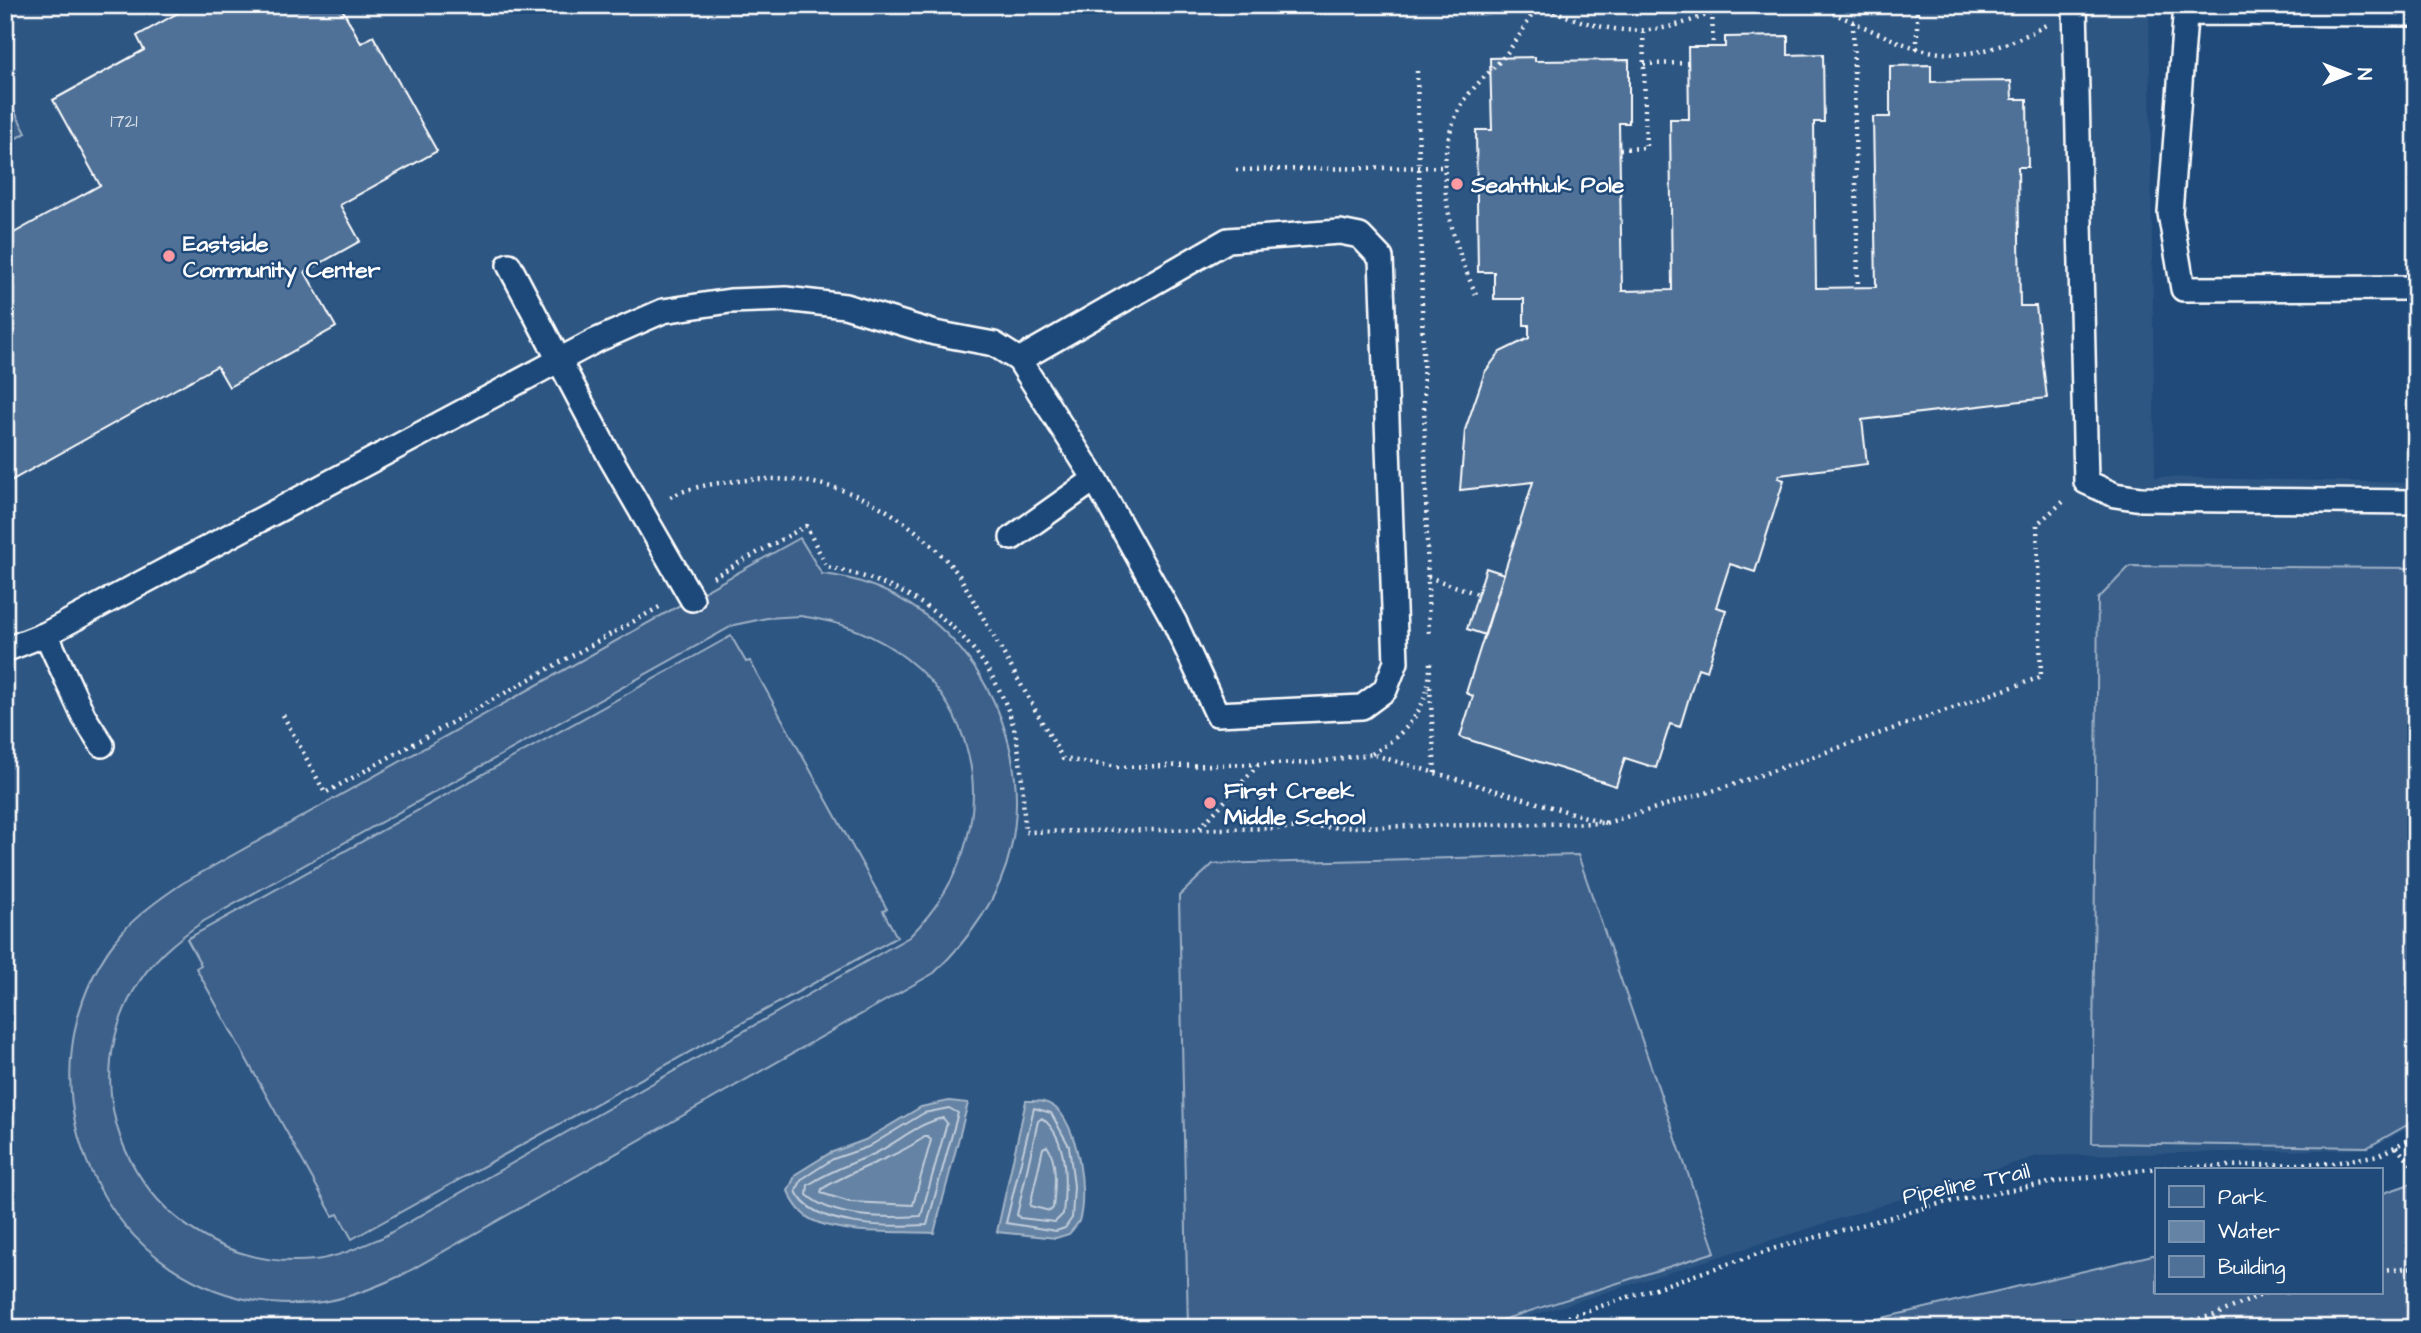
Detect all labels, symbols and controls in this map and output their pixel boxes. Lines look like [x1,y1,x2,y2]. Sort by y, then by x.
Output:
north arrow [2312,38,2382,108]
text: N [2350,68,2377,80]
house number: 1721 [110,108,138,135]
place label: Seahthluk Pole [1470,169,1625,201]
marker: Seahthluk Pole [1449,176,1465,192]
place label: Eastside Community Center [183,228,381,288]
marker: Eastside Community Center [161,248,177,264]
place label: First Creek Middle School [1224,775,1366,833]
marker: First Creek Middle School [1202,795,1218,811]
street label: Pipeline Trail [1900,1155,2033,1213]
legend [2155,1168,2382,1294]
text: Park [2218,1183,2267,1212]
text: Water [2218,1217,2280,1246]
text: Building [2218,1253,2286,1284]

